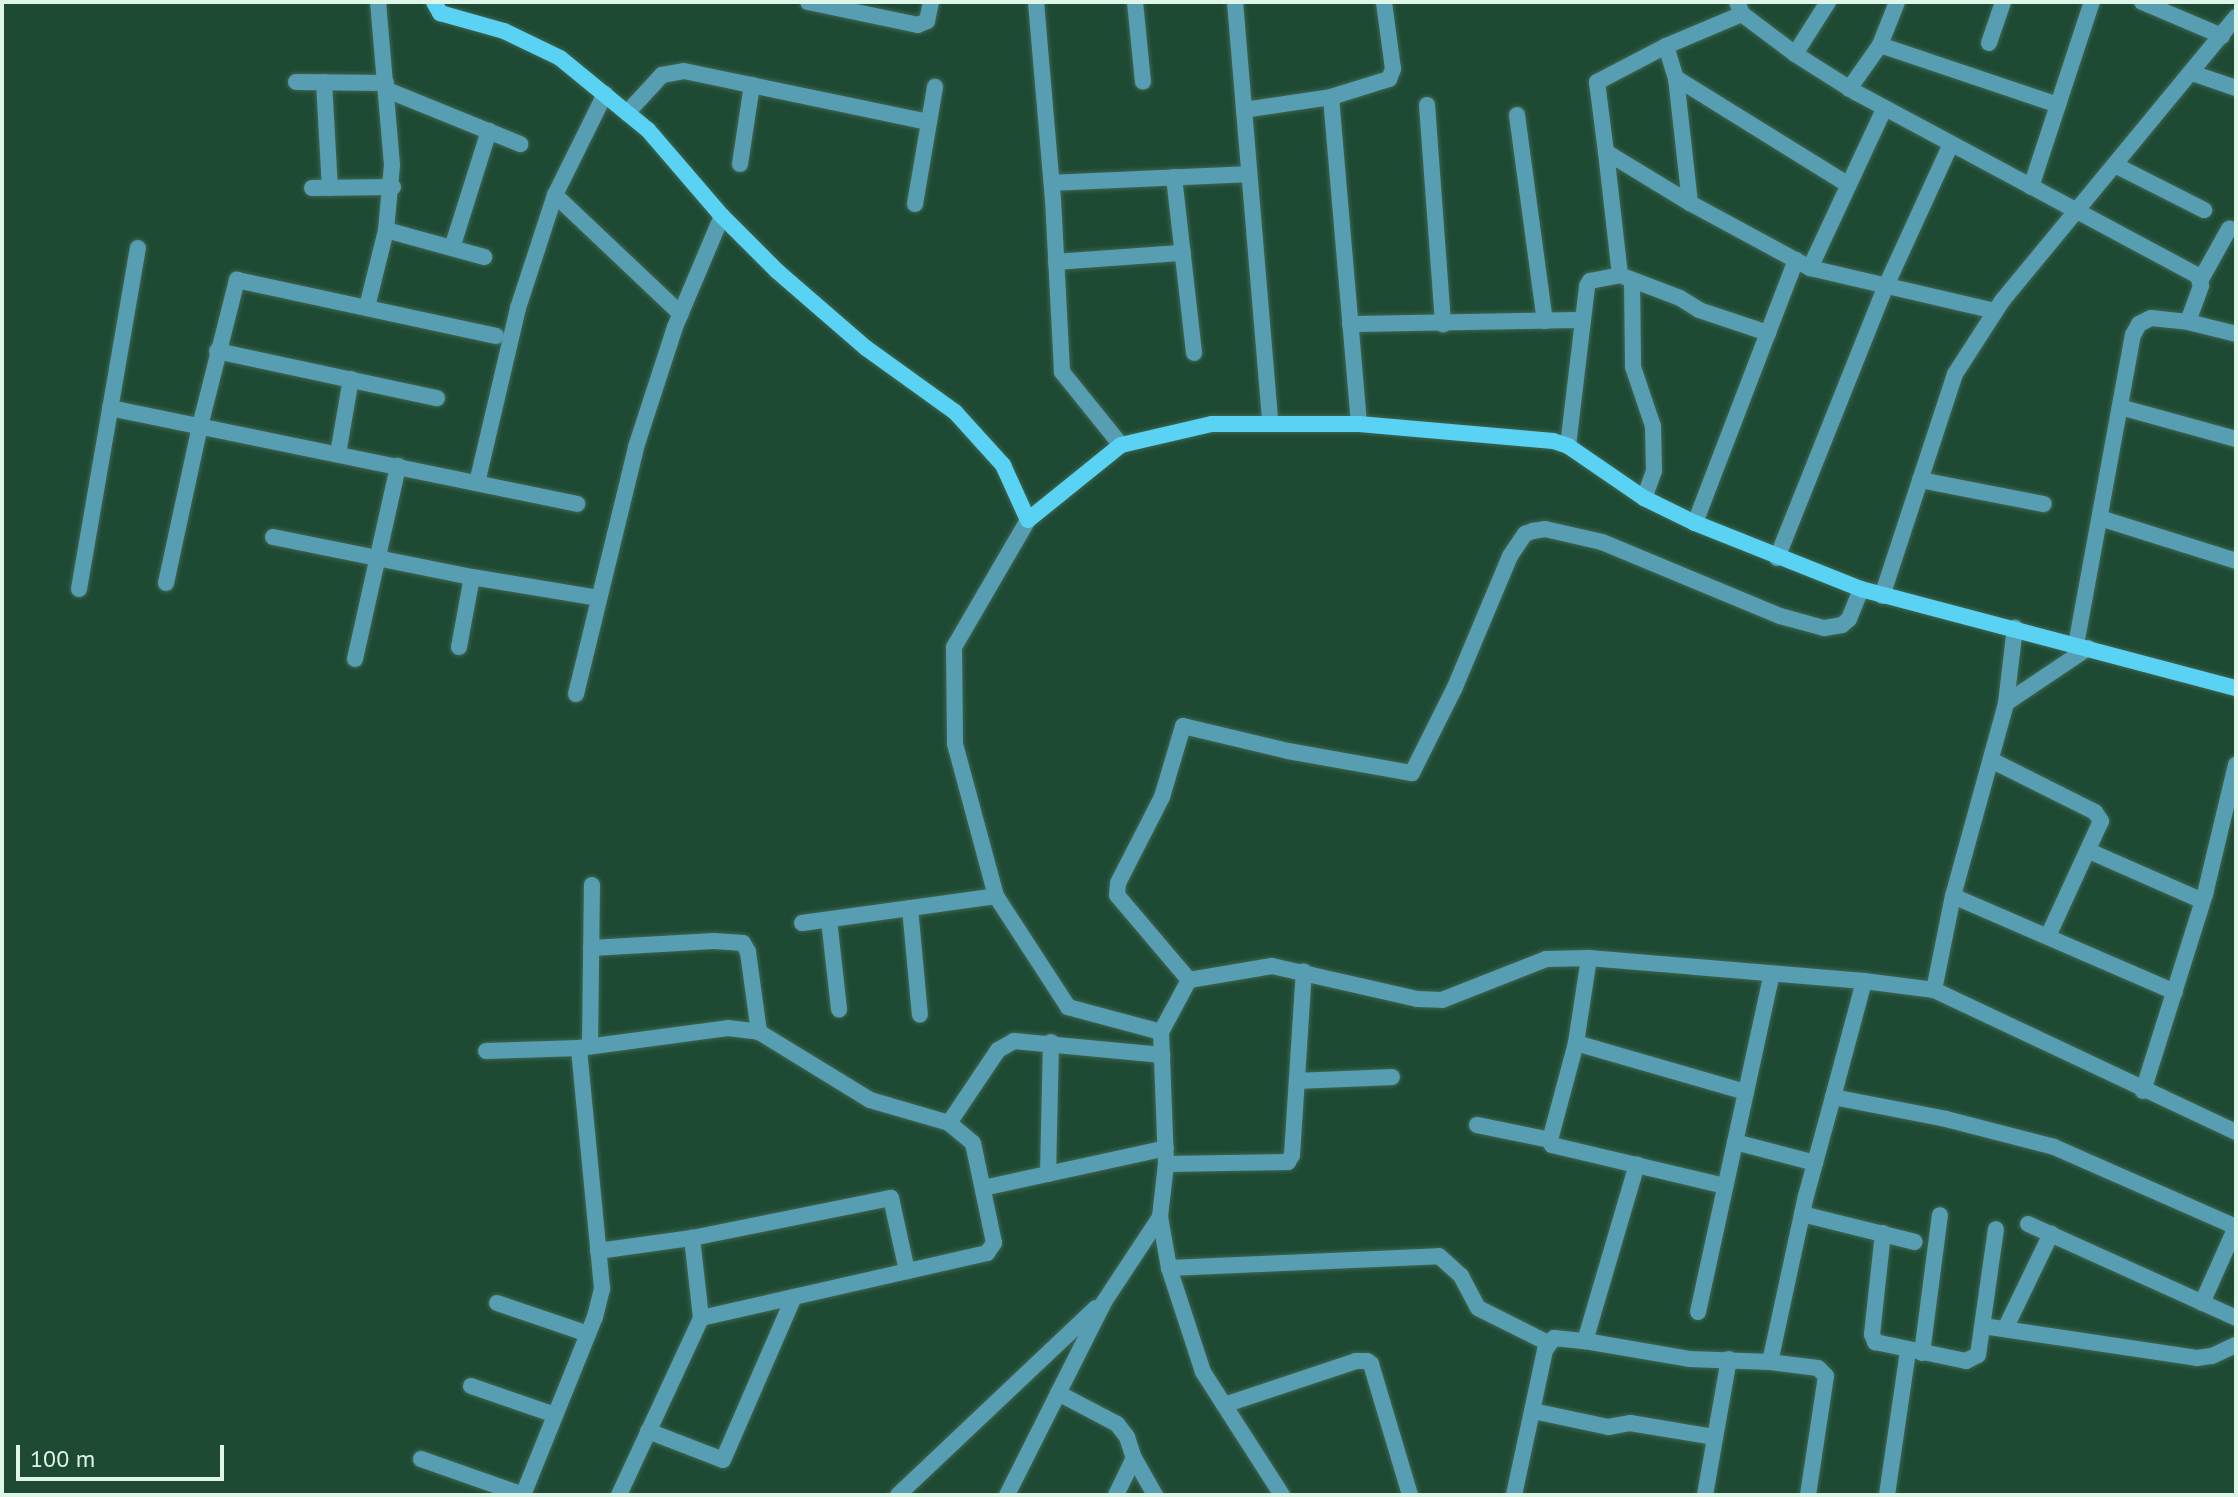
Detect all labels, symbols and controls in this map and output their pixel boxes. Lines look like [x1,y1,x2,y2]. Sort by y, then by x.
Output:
scale bar [20,1429,228,1479]
text: 100 m [30,1443,95,1474]

